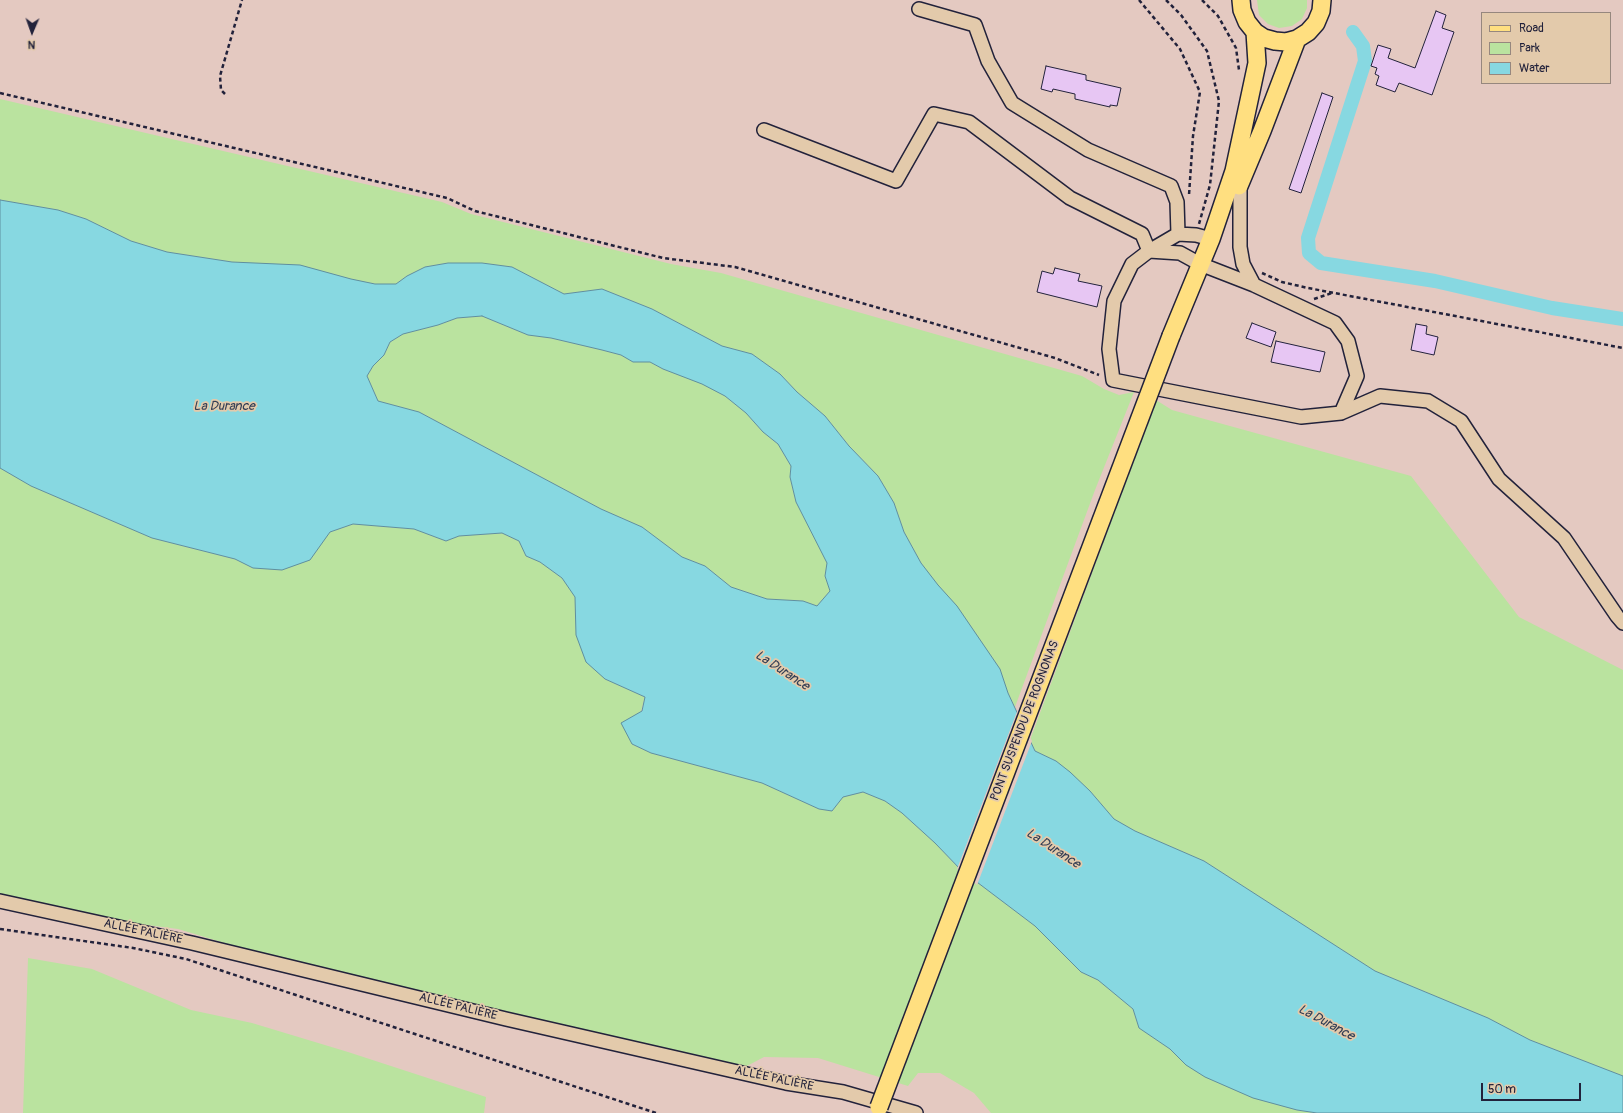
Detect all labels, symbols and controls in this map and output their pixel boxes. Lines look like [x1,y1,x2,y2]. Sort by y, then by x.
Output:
north arrow [12,12,52,52]
legend [1481,12,1611,84]
text: Road [1519,21,1544,36]
text: N [28,38,36,51]
text: Park [1519,41,1540,56]
text: Water [1519,61,1550,76]
water label: La Durance [193,399,255,415]
street label: PONT SUSPENDU DE ROGNONAS [988,639,1062,803]
water label: La Durance [752,648,812,694]
water label: La Durance [1023,826,1083,872]
street label: ALLÉE PALIÈRE [102,917,184,947]
street label: ALLÉE PALIÈRE [417,990,499,1024]
water label: La Durance [1295,1002,1357,1044]
street label: ALLÉE PALIÈRE [733,1064,815,1094]
scale bar [1483,1075,1583,1101]
text: 50 m [1488,1082,1516,1097]

